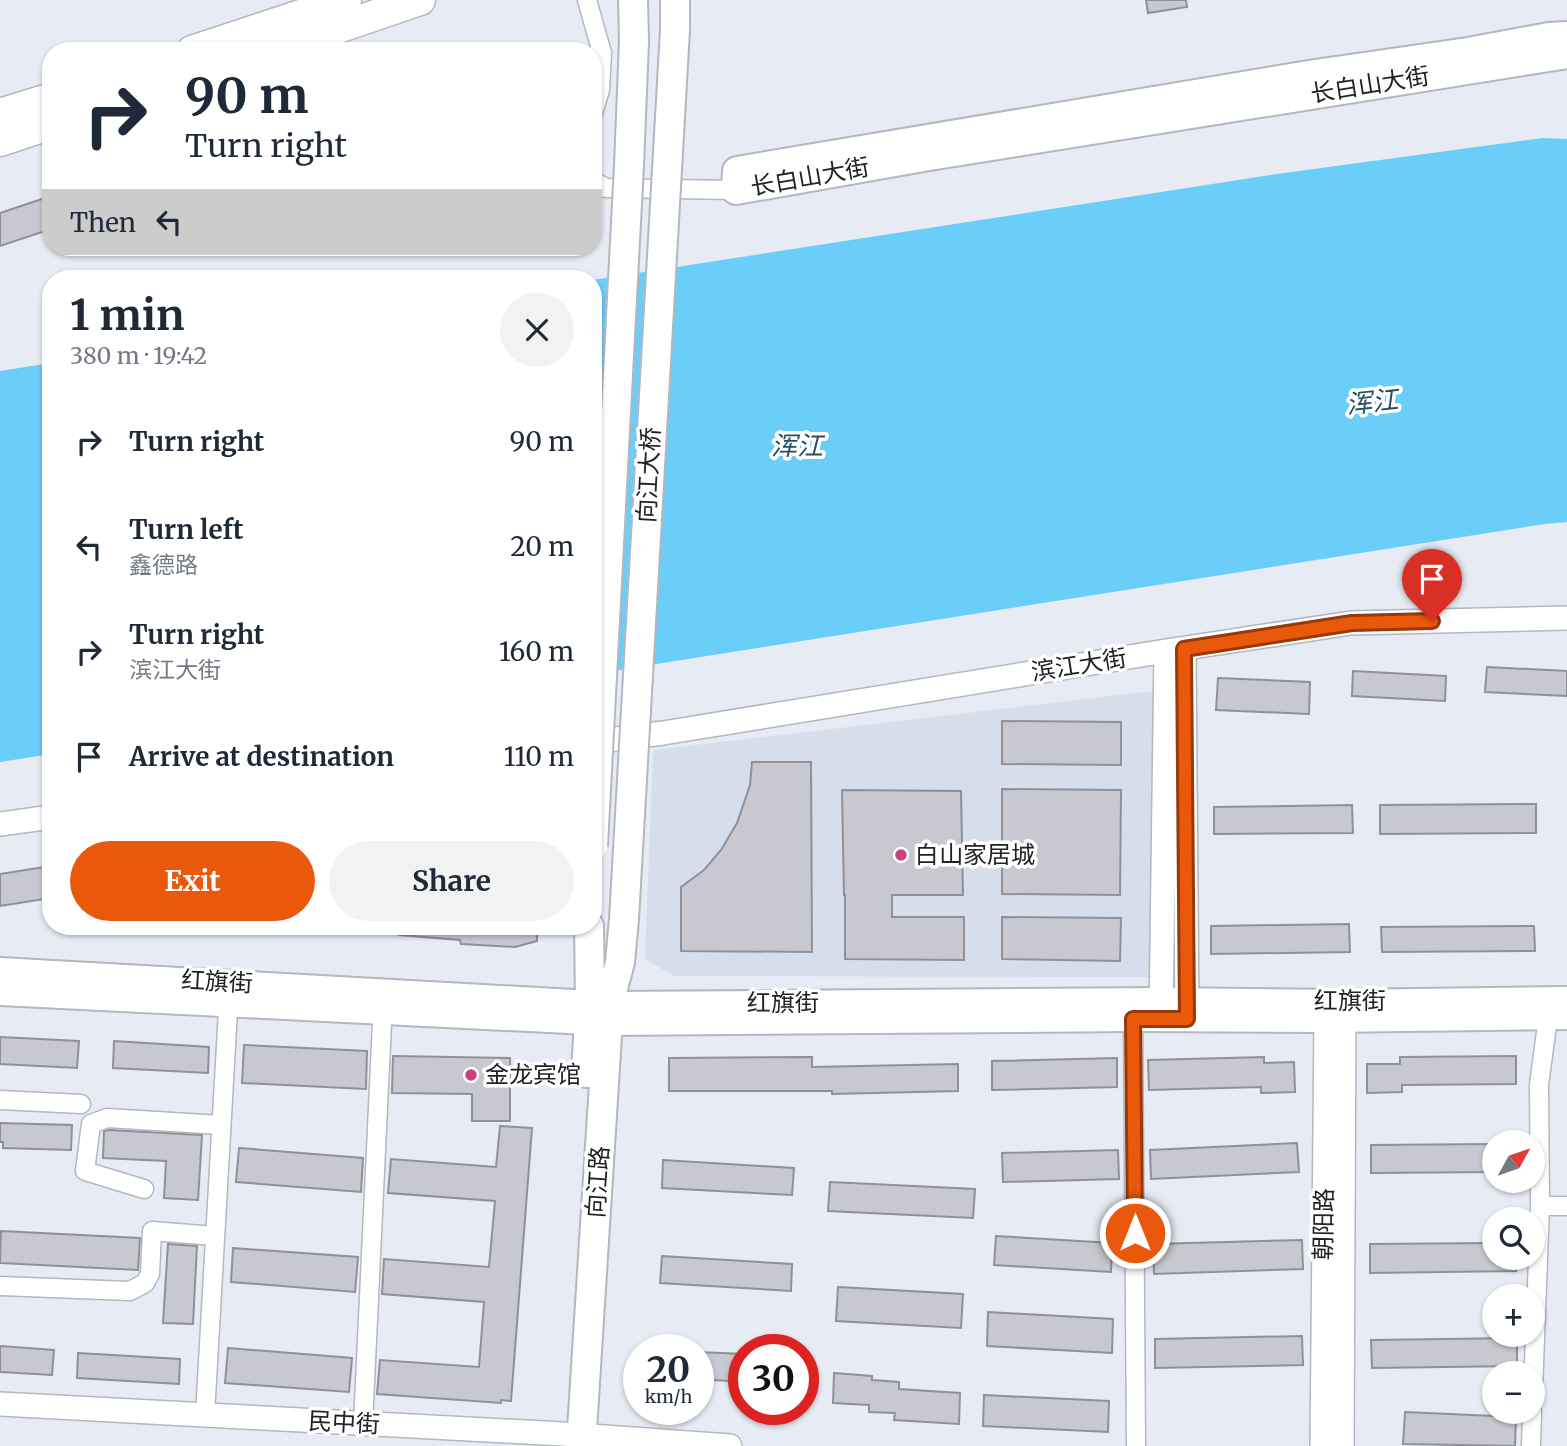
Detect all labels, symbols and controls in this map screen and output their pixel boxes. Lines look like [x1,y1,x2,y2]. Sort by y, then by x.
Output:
street label: 长白山大街 [1308,60,1432,109]
text: 90 m [185,65,309,126]
icon: right [70,70,161,161]
text: Turn right [185,126,347,166]
street label: 长白山大街 [748,151,872,202]
icon: left [150,203,188,241]
text: Then [70,206,136,239]
text: 1 min [70,289,184,341]
button: close [500,293,574,367]
text: 380 m · 19:42 [70,341,207,370]
water label: 浑江 [1344,382,1403,421]
icon: right [70,423,108,461]
text: Turn right [129,425,264,458]
text: 90 m [510,425,574,458]
street label: 向江大桥 [631,426,666,524]
water label: 浑江 [771,429,826,462]
text: Turn left [129,513,243,546]
icon: left [70,528,108,566]
text: 20 m [510,530,574,563]
pin [1402,549,1462,621]
text: 鑫德路 [129,550,198,579]
icon: arrive [1413,560,1451,598]
text: Turn right [129,618,264,651]
icon: right [70,633,108,671]
text: 160 m [499,635,574,668]
street label: 滨江大街 [1029,642,1129,687]
text: 滨江大街 [129,655,221,684]
icon: arrive [70,738,108,776]
text: Arrive at destination [129,740,394,773]
text: 110 m [504,740,574,773]
place label: 白山家居城 [915,839,1035,870]
button: Exit [70,841,315,921]
button: Share [329,841,574,921]
marker: 白山家居城 [893,847,909,863]
street label: 红旗街 [180,964,254,999]
street label: 红旗街 [1314,985,1386,1016]
street label: 红旗街 [747,987,819,1018]
place label: 金龙宾馆 [485,1059,581,1090]
marker: 金龙宾馆 [463,1067,479,1083]
north arrow [1482,1130,1545,1194]
map controls [1482,1130,1545,1424]
street label: 向江路 [580,1145,615,1219]
street label: 朝阳路 [1307,1188,1340,1260]
position arrow [1098,1196,1172,1270]
button: search [1482,1207,1545,1270]
button: + [1482,1284,1545,1347]
speed limit sign: 30 [728,1334,819,1425]
text: 20 [647,1348,690,1392]
button: − [1482,1361,1545,1424]
text: km/h [645,1385,692,1408]
street label: 民中街 [307,1405,381,1440]

